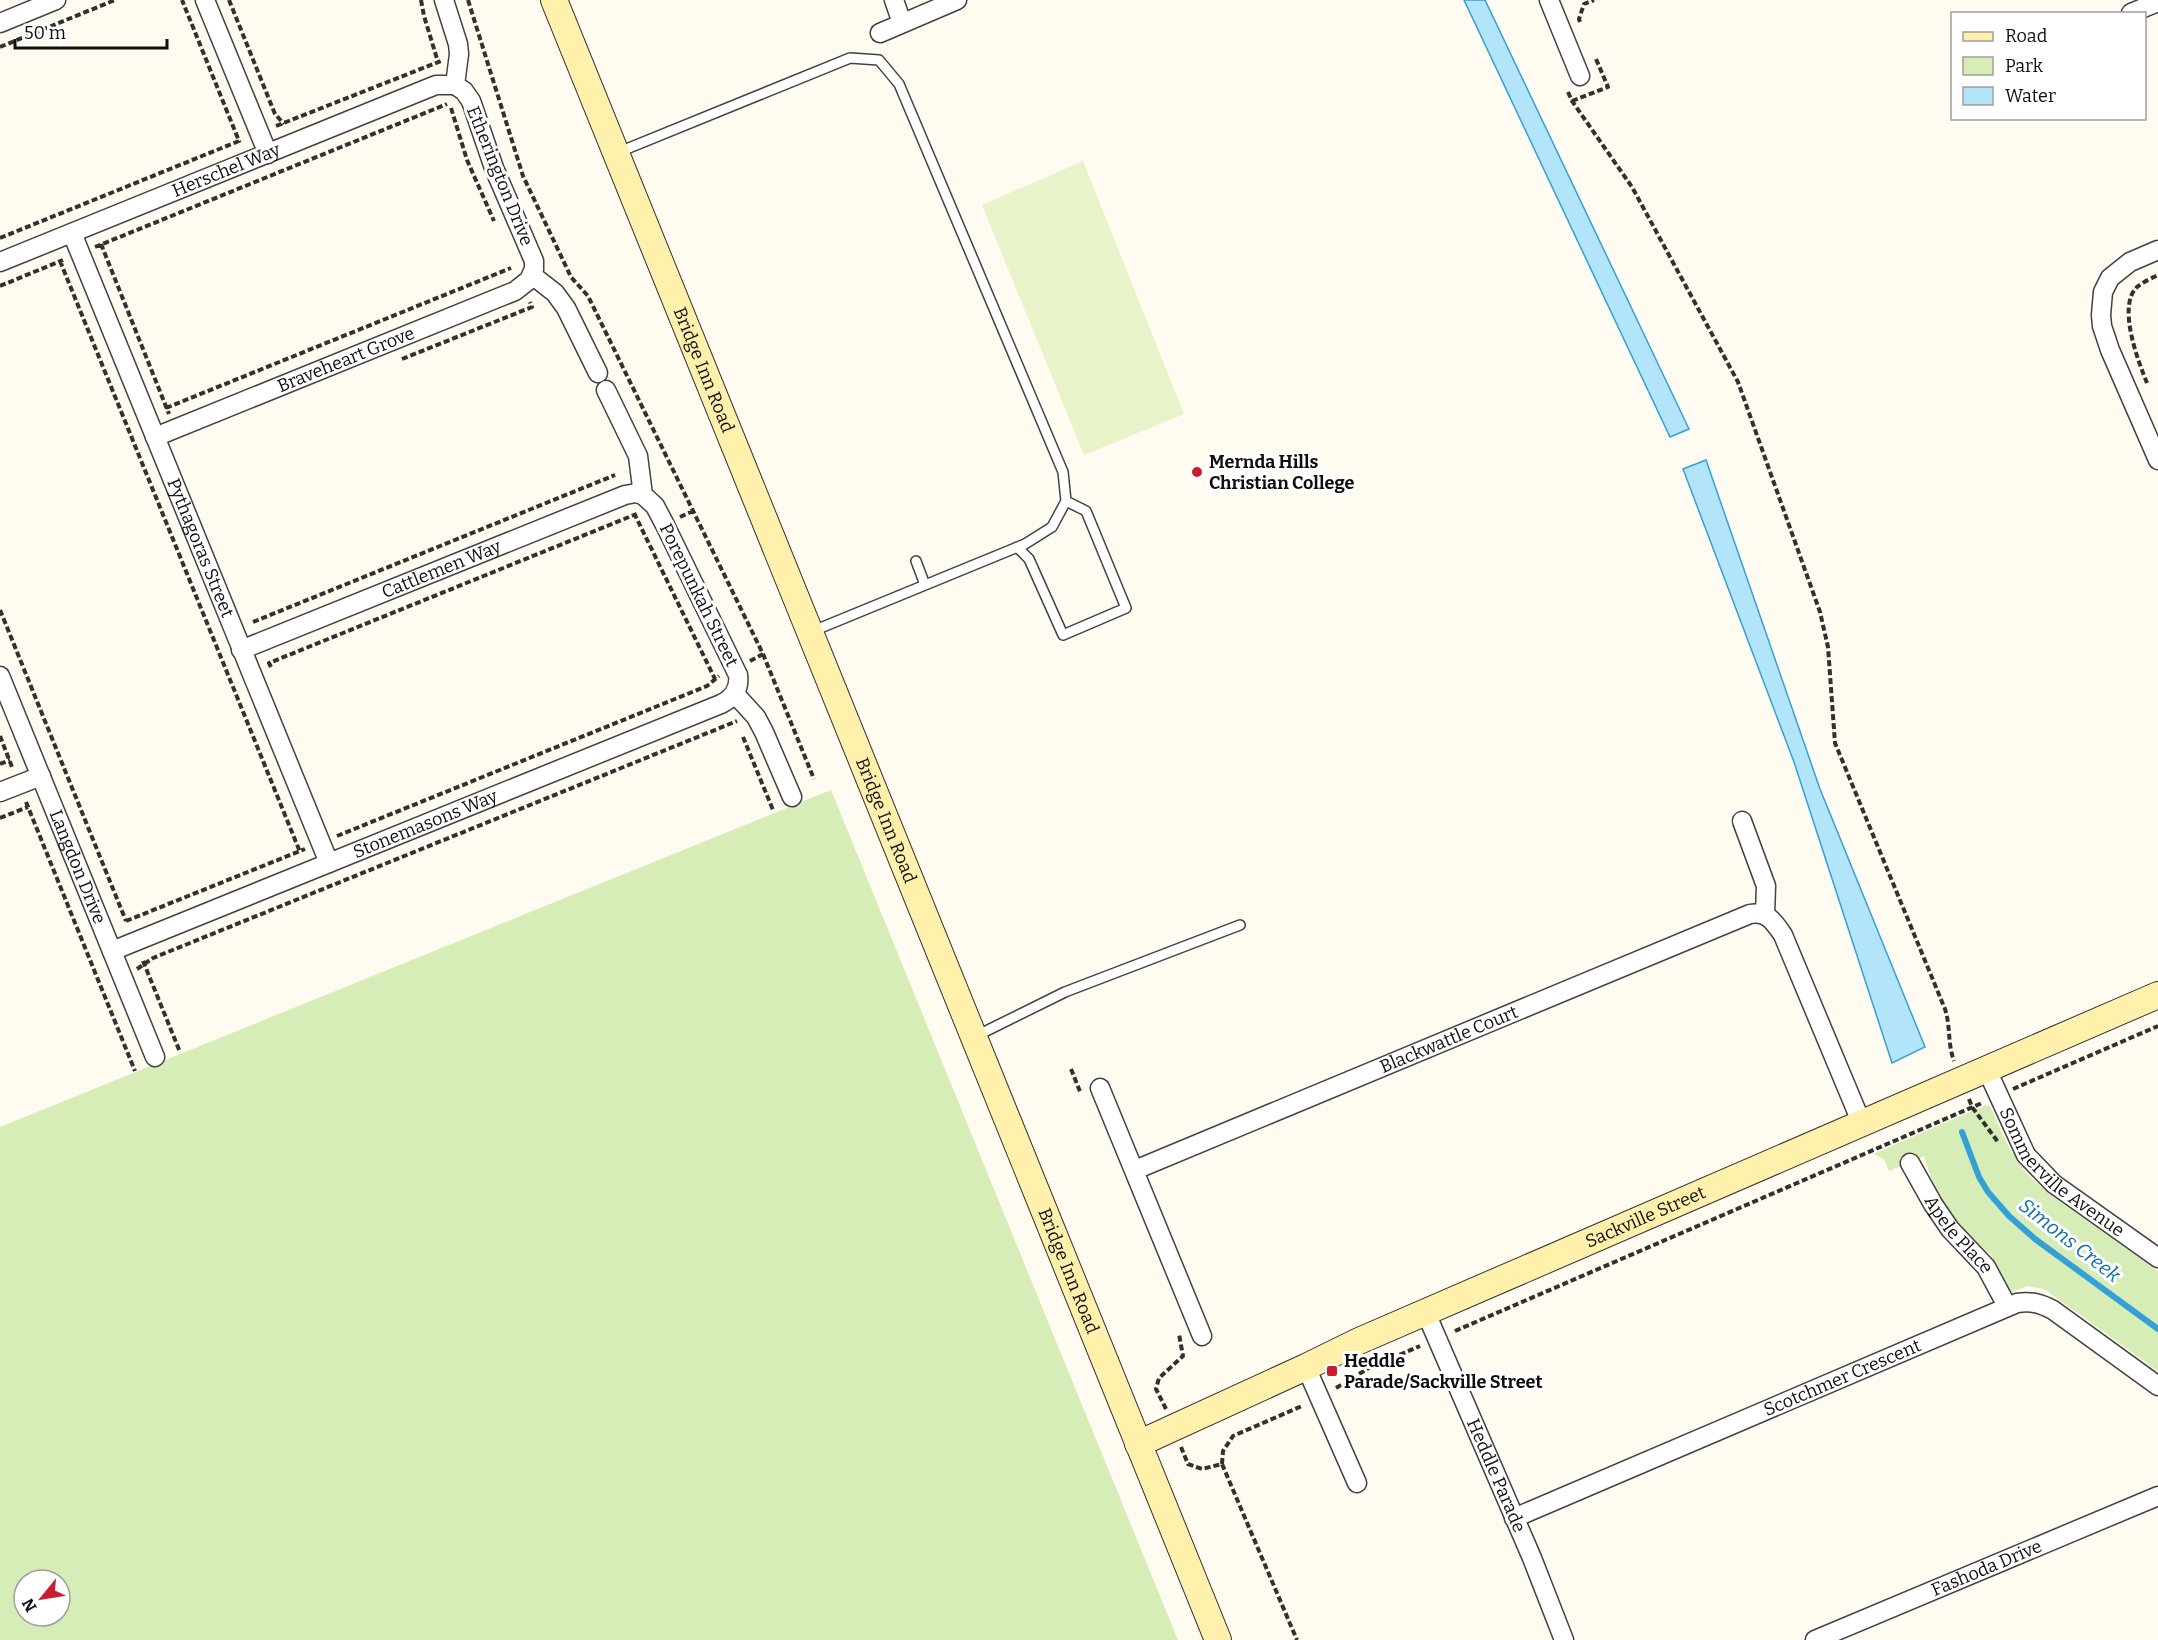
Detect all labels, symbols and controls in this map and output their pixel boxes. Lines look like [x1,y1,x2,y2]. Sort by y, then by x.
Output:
scale bar [15,12,166,50]
legend [1951,12,2146,120]
text: 50 m [24,22,66,44]
text: Road [2005,25,2048,47]
text: Park [2005,55,2044,77]
text: Water [2005,85,2056,107]
street label: Etherington Drive [462,103,538,249]
street label: Herschel Way [169,138,284,202]
street label: Bridge Inn Road [668,304,739,436]
street label: Braveheart Grove [274,322,418,397]
place label: Mernda Hills Christian College [1209,451,1354,494]
marker: Mernda Hills Christian College [1190,465,1204,479]
street label: Pythagoras Street [162,475,239,621]
street label: Porepunkah Street [655,520,743,671]
street label: Cattlemen Way [378,535,505,603]
street label: Bridge Inn Road [851,754,921,887]
street label: Stonemasons Way [350,785,501,863]
street label: Langdon Drive [45,806,111,927]
street label: Blackwattle Court [1377,1001,1522,1078]
street label: Sommerville Avenue [1995,1104,2129,1242]
street label: Sackville Street [1582,1181,1709,1253]
street label: Apele Place [1920,1192,1998,1277]
water label: Simons Creek [2015,1193,2126,1287]
street label: Bridge Inn Road [1033,1205,1104,1337]
street label: Scotchmer Crescent [1760,1334,1925,1421]
place label: Heddle Parade/Sackville Street [1344,1350,1543,1393]
marker: Heddle Parade/Sackville Street [1325,1364,1339,1378]
street label: Heddle Parade [1462,1415,1531,1536]
street label: Fashoda Drive [1928,1535,2045,1601]
north arrow [12,1568,72,1628]
text: N [18,1595,41,1615]

